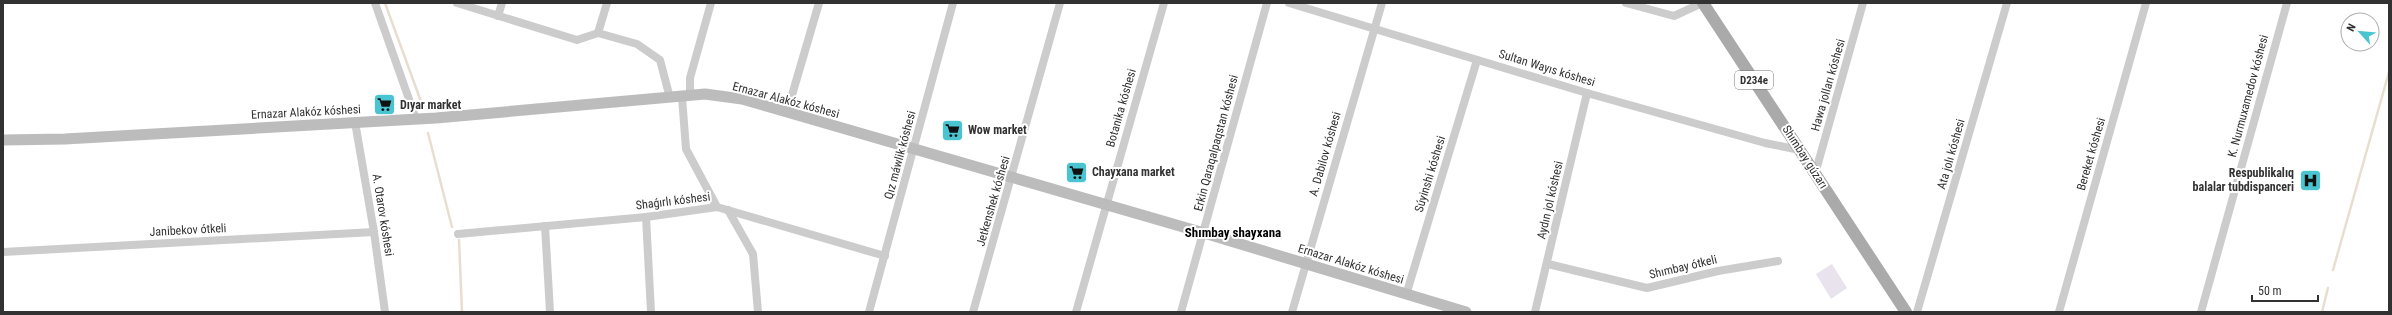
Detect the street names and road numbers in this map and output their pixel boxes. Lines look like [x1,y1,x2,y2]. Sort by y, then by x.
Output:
street label: K. Nurmuxamedov kóshesi [2225,33,2271,159]
street label: Hawa jolları kóshesi [1808,37,1848,133]
street label: Sultan Wayıs kóshesi [1497,47,1597,89]
street label: Botanika kóshesi [1103,67,1139,149]
road number: D234e [1735,71,1773,89]
street label: Erkin Qaraqalpaqstan kóshesi [1191,73,1241,213]
street label: Ernazar Alakóz kóshesi [731,79,841,121]
street label: Ernazar Alakóz kóshesi [251,102,361,122]
street label: Qız máwlik kóshesi [881,109,919,201]
street label: A. Dabilov kóshesi [1306,110,1344,198]
street label: Bereket kóshesi [2074,116,2108,192]
street label: Ata jolı kóshesi [1934,117,1968,191]
street label: Shımbay gúzarı [1779,123,1831,191]
street label: Súyinshi kóshesi [1412,134,1448,214]
street label: Jetkenshek kóshesi [973,154,1013,248]
street label: Aydın jol kóshesi [1534,160,1566,240]
street label: A. Otarov kóshesi [370,173,396,257]
street label: Shaǵırlı kóshesi [635,189,711,213]
street label: Janibekov ótkeli [149,221,227,239]
street label: Ernazar Alakóz kóshesi [1296,241,1406,287]
street label: Shımbay ótkeli [1648,252,1718,282]

